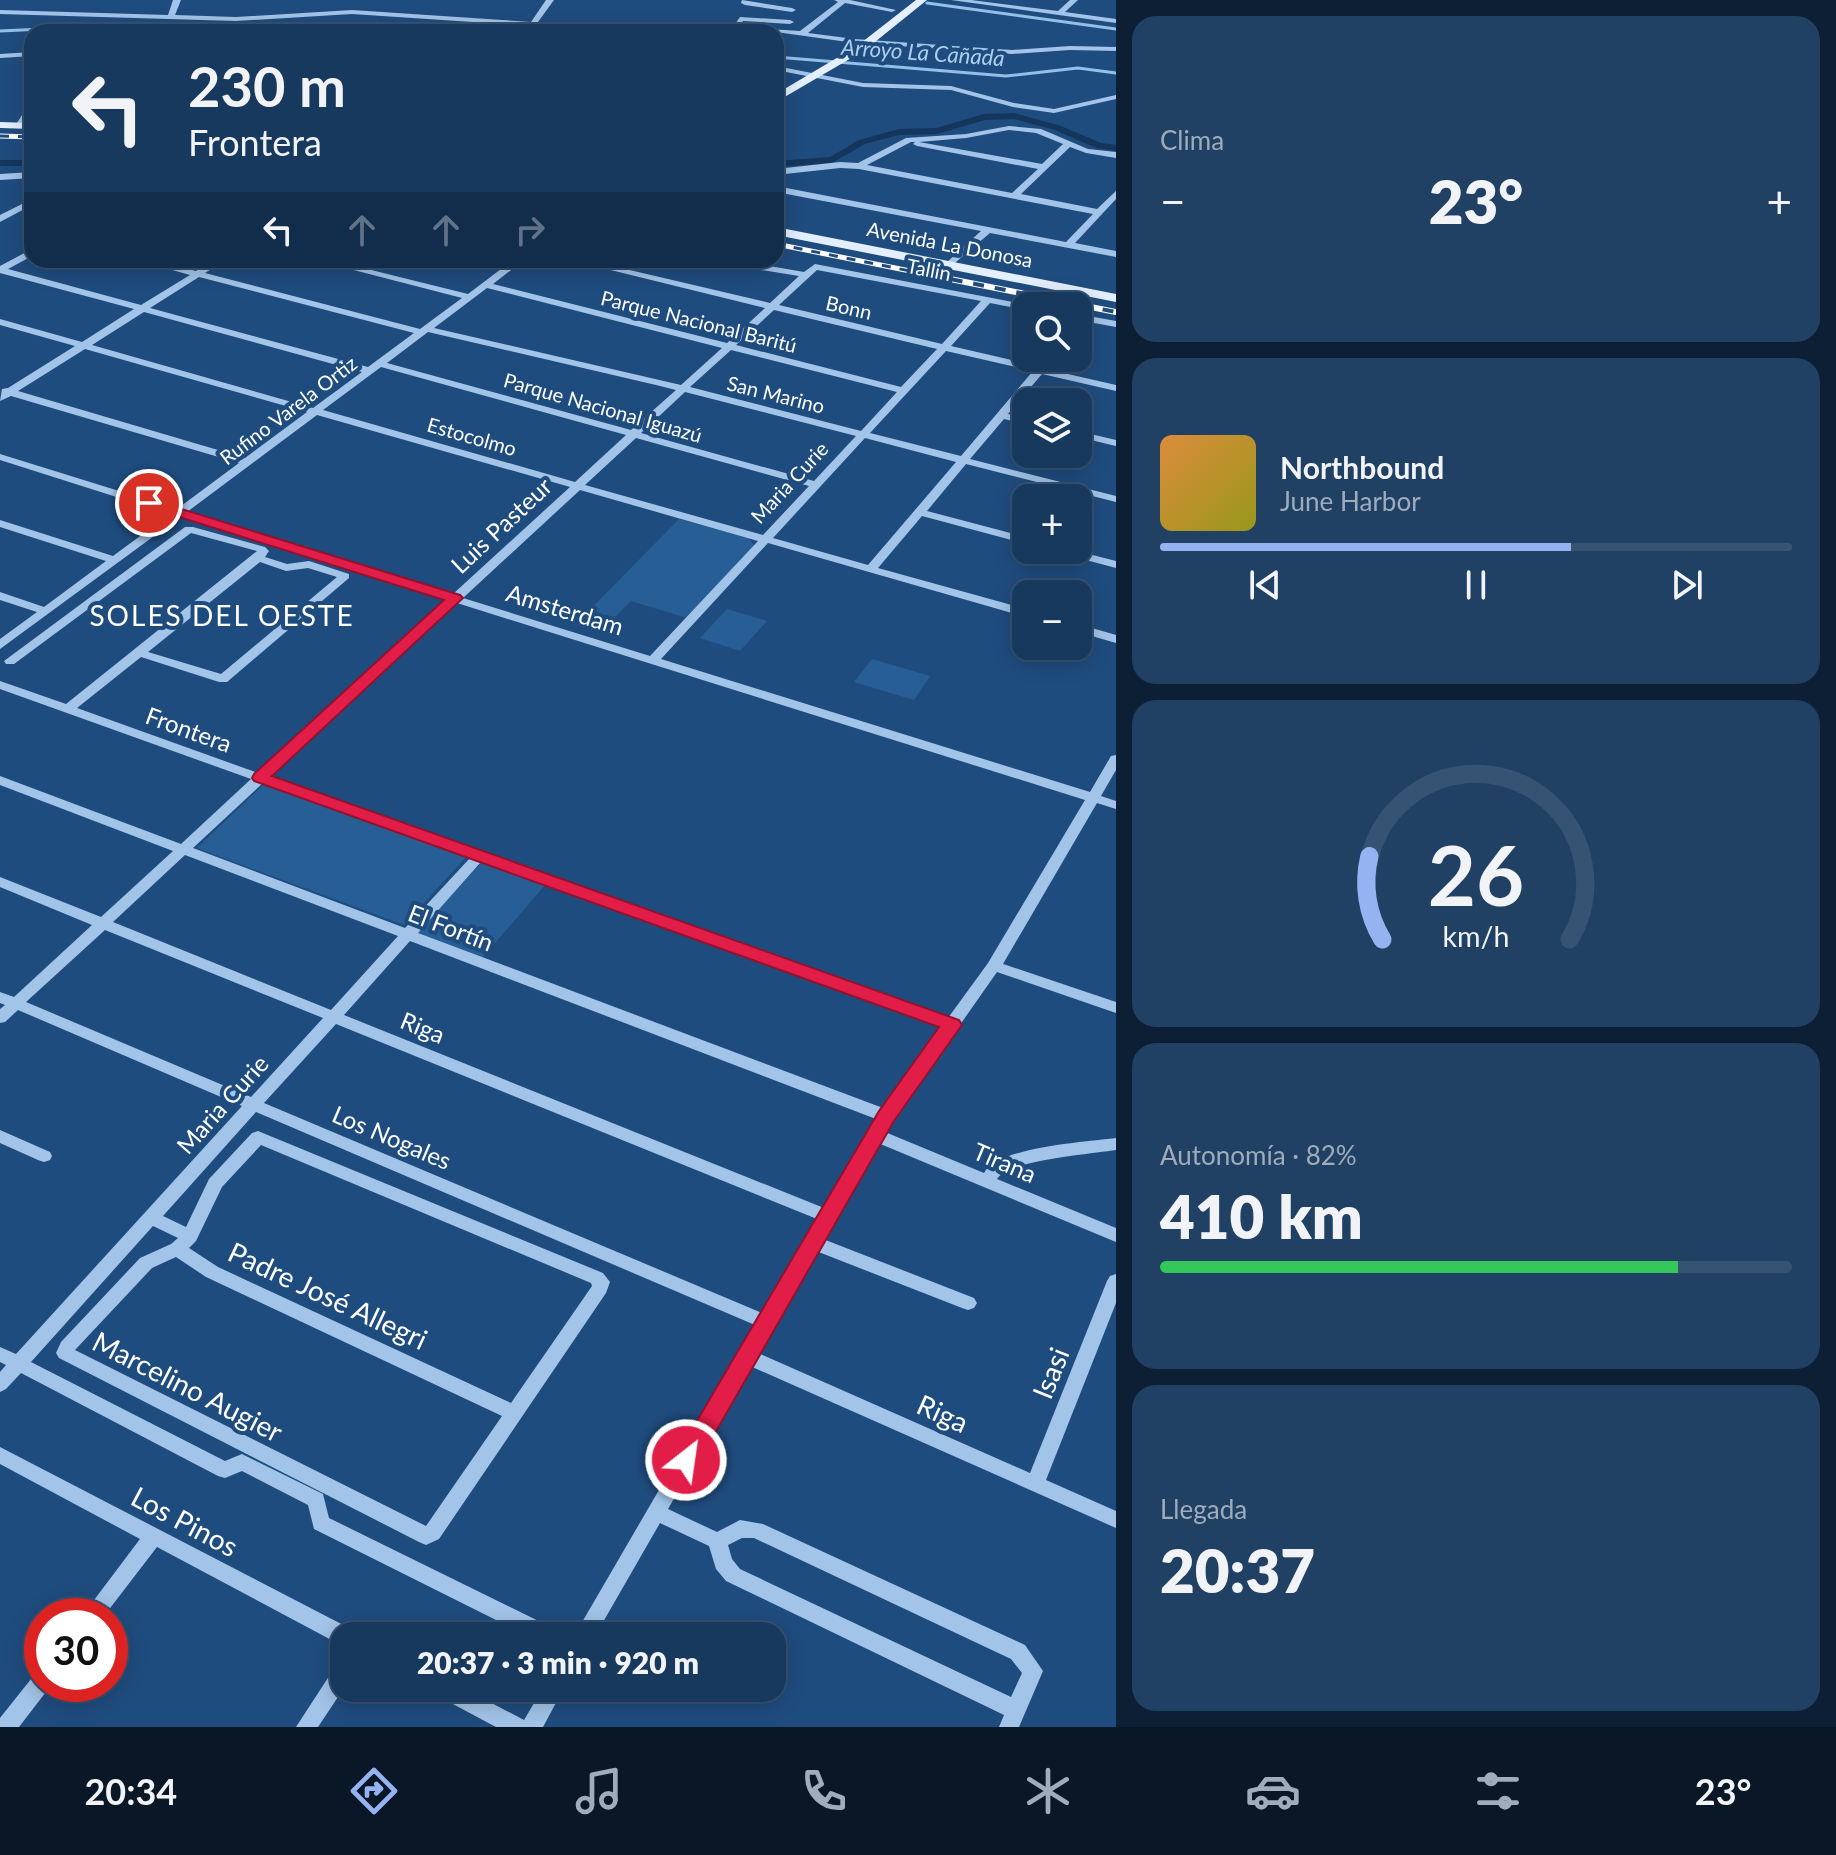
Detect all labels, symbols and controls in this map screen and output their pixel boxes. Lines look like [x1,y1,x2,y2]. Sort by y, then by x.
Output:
water label: Arroyo La Cañada [840,33,1005,71]
text: 230 m [188,52,346,119]
icon: left [56,56,160,160]
text: Frontera [188,120,322,164]
text: Clima [1160,124,1224,156]
text: 23° [1429,165,1523,237]
text: − [1160,175,1186,227]
text: + [1766,175,1792,227]
icon: left [256,208,300,252]
icon: ahead [340,208,384,252]
icon: ahead [424,208,468,252]
icon: right [508,208,552,252]
street label: Avenida La Donosa [865,216,1035,272]
street label: Tallin [905,253,953,285]
street label: Parque Nacional Baritú [598,285,800,357]
street label: Bonn [824,290,874,324]
map controls [1012,292,1092,660]
button: search [1012,292,1092,372]
street label: Rufino Varela Ortiz [215,351,361,469]
street label: Parque Nacional Iguazú [501,367,705,447]
street label: San Marino [725,370,827,418]
button: layers [1012,388,1092,468]
street label: Estocolmo [425,412,519,460]
street label: Maria Curie [745,436,833,528]
text: Northbound [1280,449,1444,485]
pin [115,469,183,537]
street label: Luis Pasteur [445,471,558,579]
icon: arrive [127,481,171,525]
button: + [1012,484,1092,564]
text: June Harbor [1280,485,1421,517]
icon: previous [1243,563,1287,607]
icon: pause [1454,563,1498,607]
icon: next [1665,563,1709,607]
street label: Amsterdam [503,577,627,641]
button: − [1012,580,1092,660]
district label: SOLES DEL OESTE [89,598,355,632]
street label: Frontera [142,700,236,758]
text: 26 [1428,823,1524,923]
street label: El Fortín [404,898,498,956]
text: km/h [1443,919,1509,953]
street label: Riga [397,1005,449,1049]
street label: Maria Curie [170,1049,274,1159]
street label: Los Nogales [328,1099,456,1175]
street label: Tirana [969,1136,1041,1188]
text: Autonomía · 82% [1160,1139,1357,1171]
text: 410 km [1160,1180,1363,1252]
street label: Padre José Allegri [223,1234,433,1356]
street label: Marcelino Augier [87,1324,289,1448]
street label: Isasi [1024,1342,1076,1404]
street label: Riga [912,1387,974,1439]
position arrow [644,1418,728,1502]
street label: Los Pinos [126,1479,244,1563]
text: Llegada [1160,1493,1247,1525]
text: 20:37 [1160,1534,1315,1606]
speed limit sign: 30 [24,1598,128,1702]
text: 20:37 · 3 min · 920 m [417,1644,699,1680]
icon: directions [346,1763,402,1819]
icon: music [571,1763,627,1819]
icon: phone [796,1763,852,1819]
icon: climate [1020,1763,1076,1819]
icon: car [1245,1763,1301,1819]
icon: filters [1470,1763,1526,1819]
text: 20:34 [84,1769,177,1813]
text: 23° [1695,1769,1751,1813]

